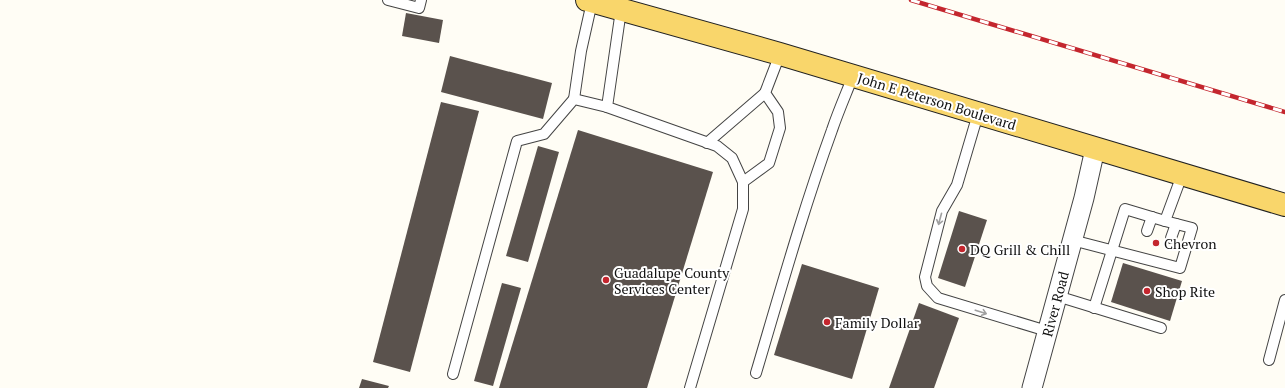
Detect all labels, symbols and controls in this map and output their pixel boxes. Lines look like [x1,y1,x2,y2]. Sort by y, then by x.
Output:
street label: John E Peterson Boulevard [855,68,1019,134]
one-way arrow [936,212,943,225]
place label: Chevron [1164,234,1217,253]
marker: Chevron [1151,238,1161,248]
place label: DQ Grill & Chill [970,240,1070,259]
marker: DQ Grill & Chill [957,244,967,254]
place label: Guadalupe County Services Center [614,263,730,298]
street label: River Road [1037,269,1073,339]
marker: Guadalupe County Services Center [601,275,611,285]
place label: Shop Rite [1155,282,1215,301]
marker: Shop Rite [1142,286,1152,296]
one-way arrow [975,308,987,316]
place label: Family Dollar [835,313,920,332]
marker: Family Dollar [822,317,832,327]

